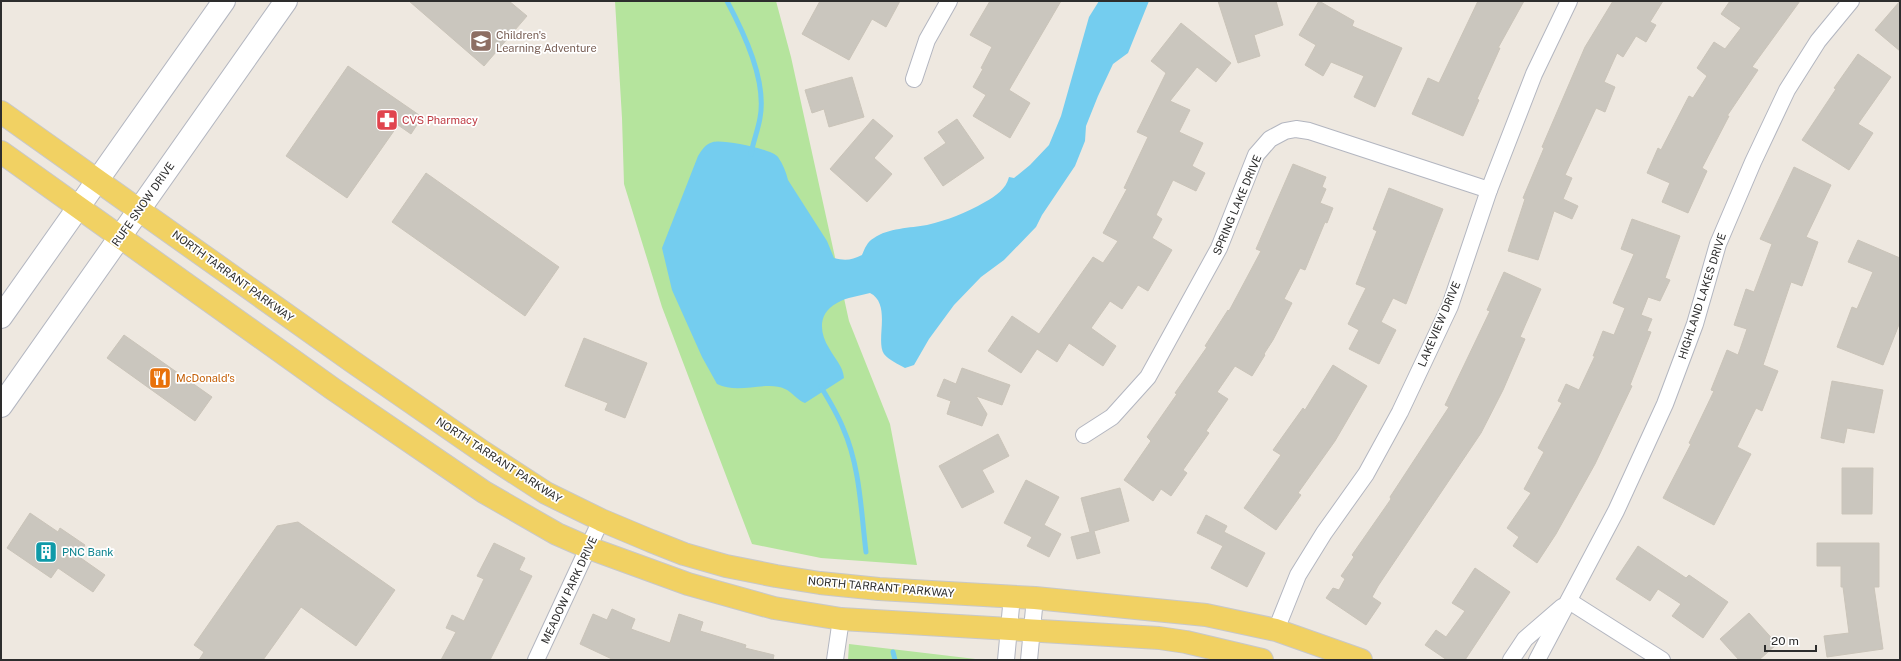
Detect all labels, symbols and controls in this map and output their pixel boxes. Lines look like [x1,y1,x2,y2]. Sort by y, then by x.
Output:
school or university icon: Children's Learning Adventure [468,28,494,54]
place label: Children's Learning Adventure [496,29,597,54]
pharmacy icon: CVS Pharmacy [374,107,400,133]
place label: CVS Pharmacy [402,114,478,126]
street label: SPRING LAKE DRIVE [1210,153,1264,257]
street label: RUFE SNOW DRIVE [109,159,177,248]
street label: NORTH TARRANT PARKWAY [170,228,296,324]
street label: HIGHLAND LAKES DRIVE [1676,231,1728,361]
street label: LAKEVIEW DRIVE [1416,279,1462,369]
restaurant icon: McDonald's [147,365,173,391]
place label: McDonald's [176,372,235,384]
street label: NORTH TARRANT PARKWAY [434,415,564,505]
street label: MEADOW PARK DRIVE [539,534,599,646]
building icon: PNC Bank [33,539,59,565]
place label: PNC Bank [62,546,114,558]
street label: NORTH TARRANT PARKWAY [807,575,955,599]
scale bar [1765,627,1816,653]
text: 20 m [1771,634,1799,648]

